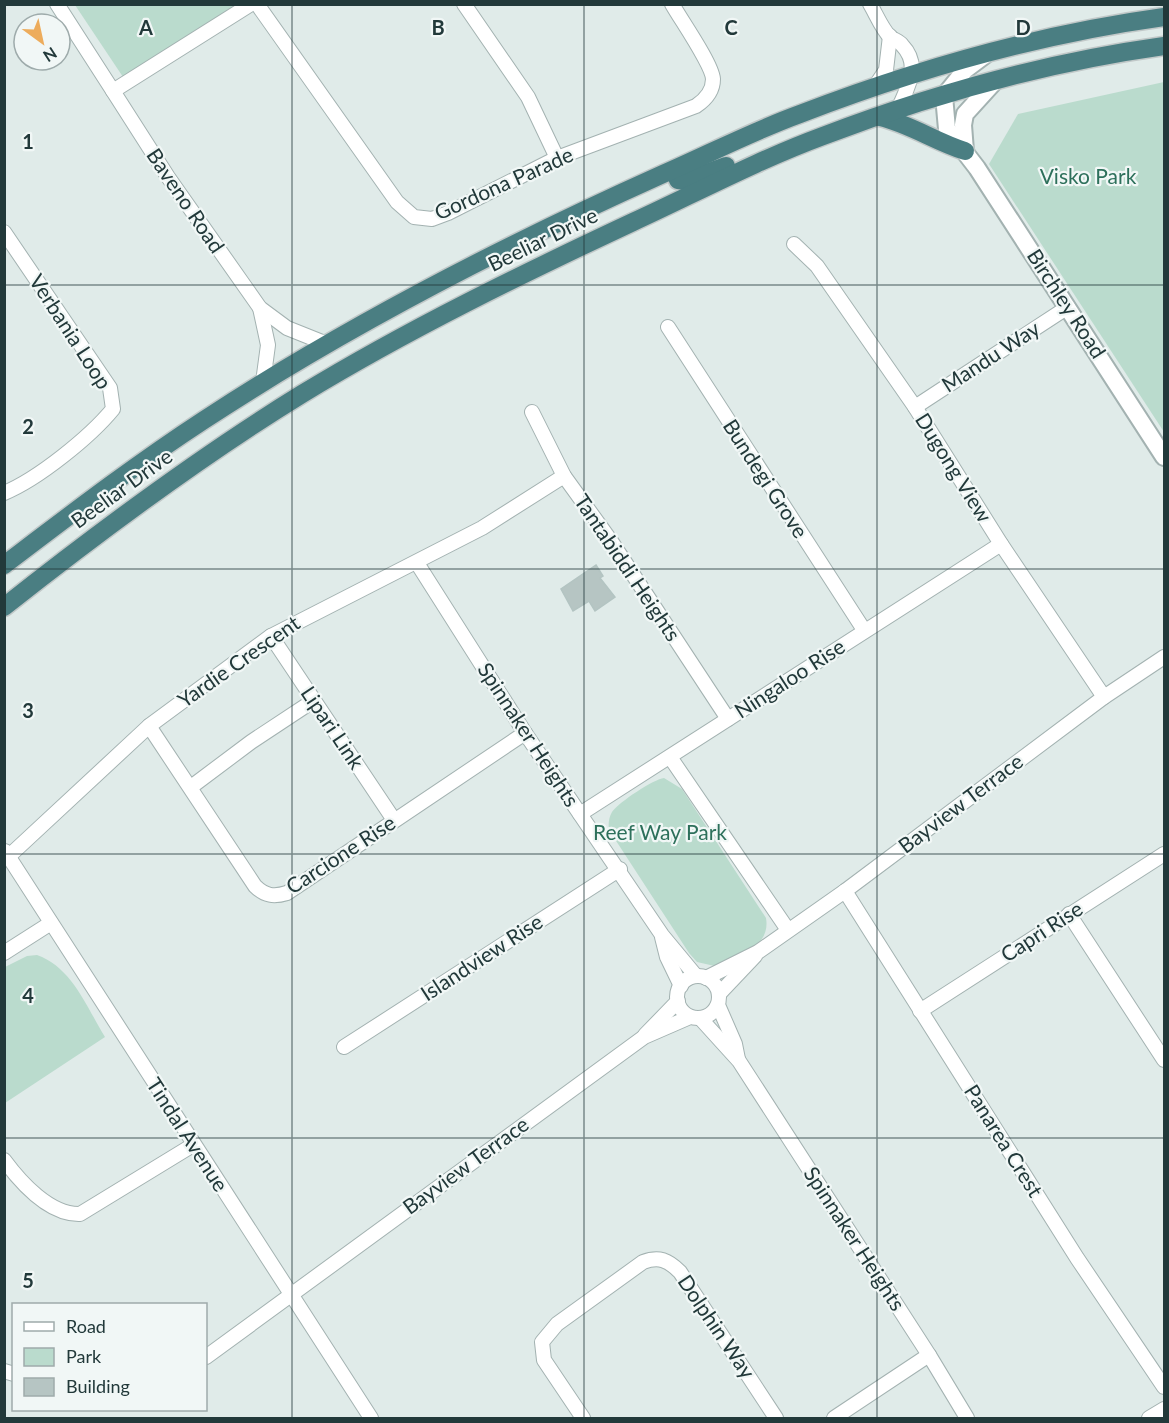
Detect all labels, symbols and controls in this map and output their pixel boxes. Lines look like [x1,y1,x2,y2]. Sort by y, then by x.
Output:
north arrow [12,12,72,72]
text: A [138,15,153,39]
text: B [431,15,445,39]
text: C [724,15,738,39]
text: D [1015,15,1031,39]
text: N [40,44,61,66]
text: 1 [22,129,34,153]
street label: Gordona Parade [430,141,577,224]
street label: Baveno Road [142,143,230,257]
park label: Visko Park [1040,163,1137,188]
street label: Beeliar Drive [484,201,601,276]
street label: Birchley Road [1023,244,1112,363]
street label: Verbania Loop [25,269,118,393]
street label: Mandu Way [937,315,1044,397]
street label: Dugong View [911,408,998,527]
text: 2 [22,414,34,438]
street label: Bundegi Grove [719,414,814,542]
street label: Beeliar Drive [66,443,176,533]
street label: Tantabiddi Heights [570,489,687,645]
street label: Yardie Crescent [172,609,304,712]
street label: Ningaloo Rise [729,633,849,723]
street label: Spinnaker Heights [473,658,585,811]
street label: Lipari Link [297,681,370,774]
text: 3 [22,698,34,722]
street label: Bayview Terrace [893,748,1027,858]
street label: Carcione Rise [281,809,399,898]
park label: Reef Way Park [593,819,727,844]
street label: Capri Rise [996,895,1087,966]
street label: Islandview Rise [416,908,547,1005]
text: 4 [22,983,34,1007]
street label: Tindal Avenue [142,1073,234,1196]
street label: Panarea Crest [960,1079,1049,1201]
street label: Bayview Terrace [397,1111,533,1219]
street label: Spinnaker Heights [799,1162,911,1315]
text: 5 [22,1268,34,1292]
street label: Dolphin Way [673,1270,761,1383]
legend [12,1303,207,1411]
text: Road [66,1315,106,1337]
text: Park [66,1345,102,1367]
text: Building [66,1375,130,1397]

